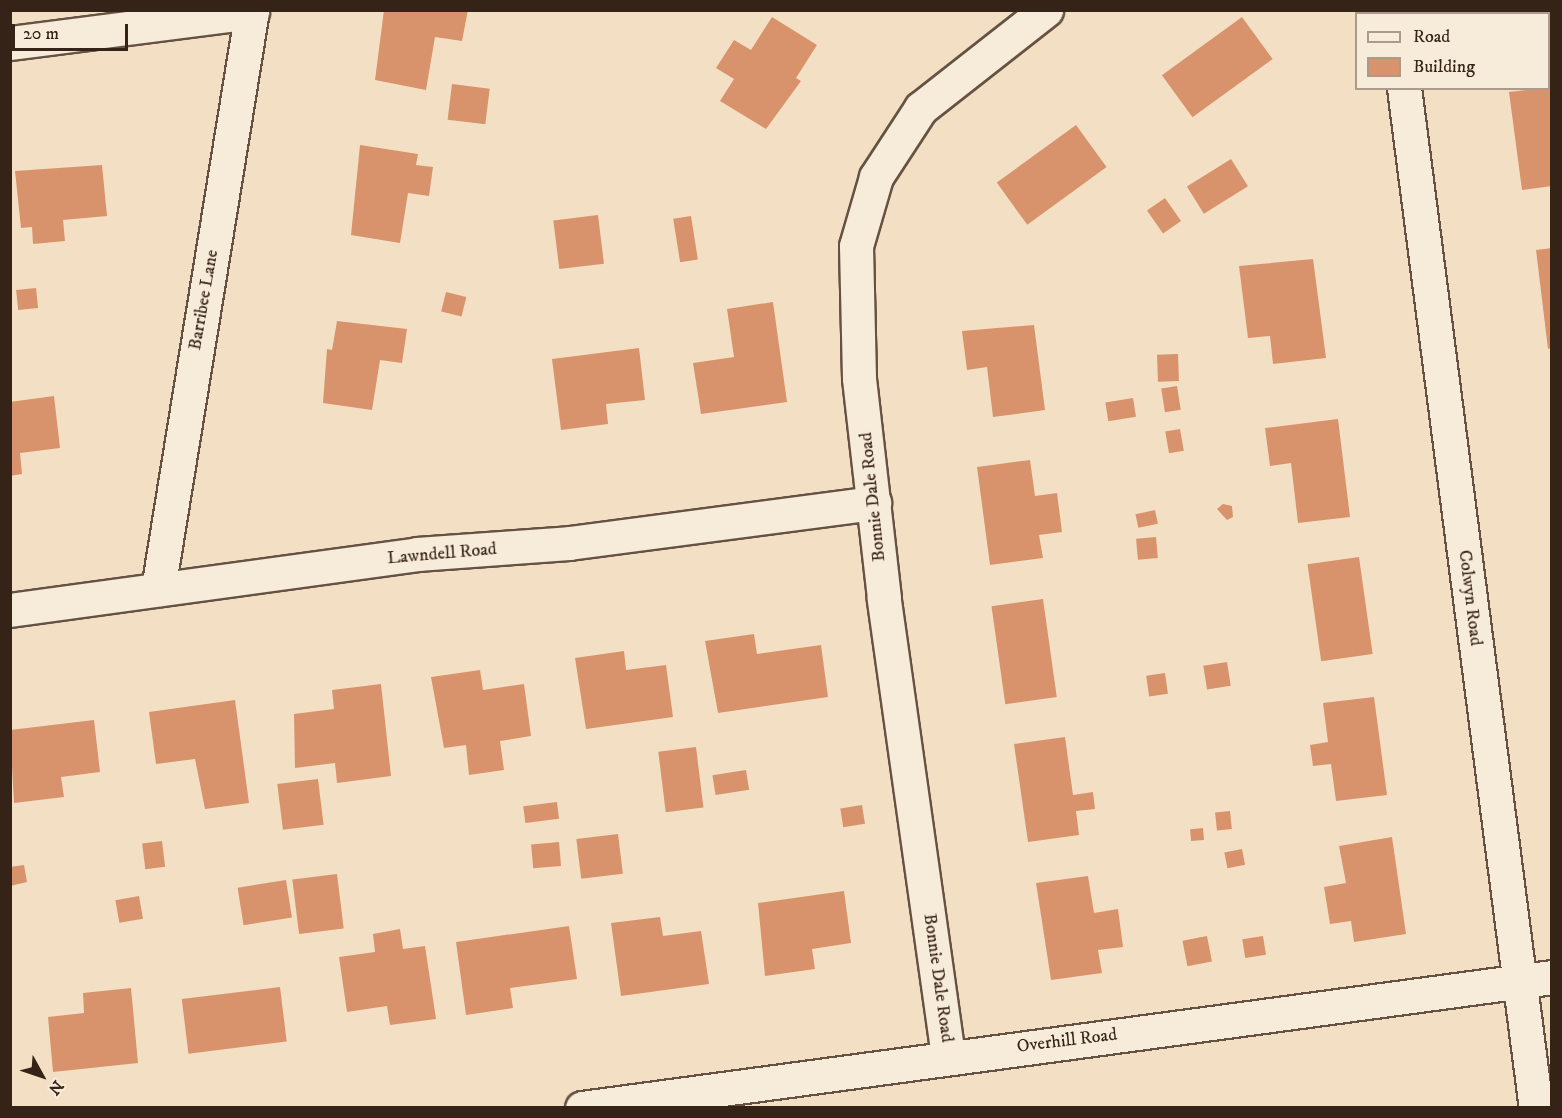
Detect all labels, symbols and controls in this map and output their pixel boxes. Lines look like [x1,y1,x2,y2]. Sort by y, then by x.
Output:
scale bar [15,12,130,50]
legend [1355,12,1550,90]
text: 20 m [23,23,59,45]
text: Road [1413,26,1450,48]
text: Building [1413,56,1475,78]
street label: Barribee Lane [185,248,223,352]
street label: Bonnie Dale Road [855,431,891,563]
street label: Lawndell Road [386,538,498,570]
street label: Colwyn Road [1453,549,1487,647]
street label: Bonnie Dale Road [918,912,958,1044]
street label: Overhill Road [1016,1024,1118,1058]
north arrow [12,1046,72,1106]
text: N [44,1076,68,1099]

